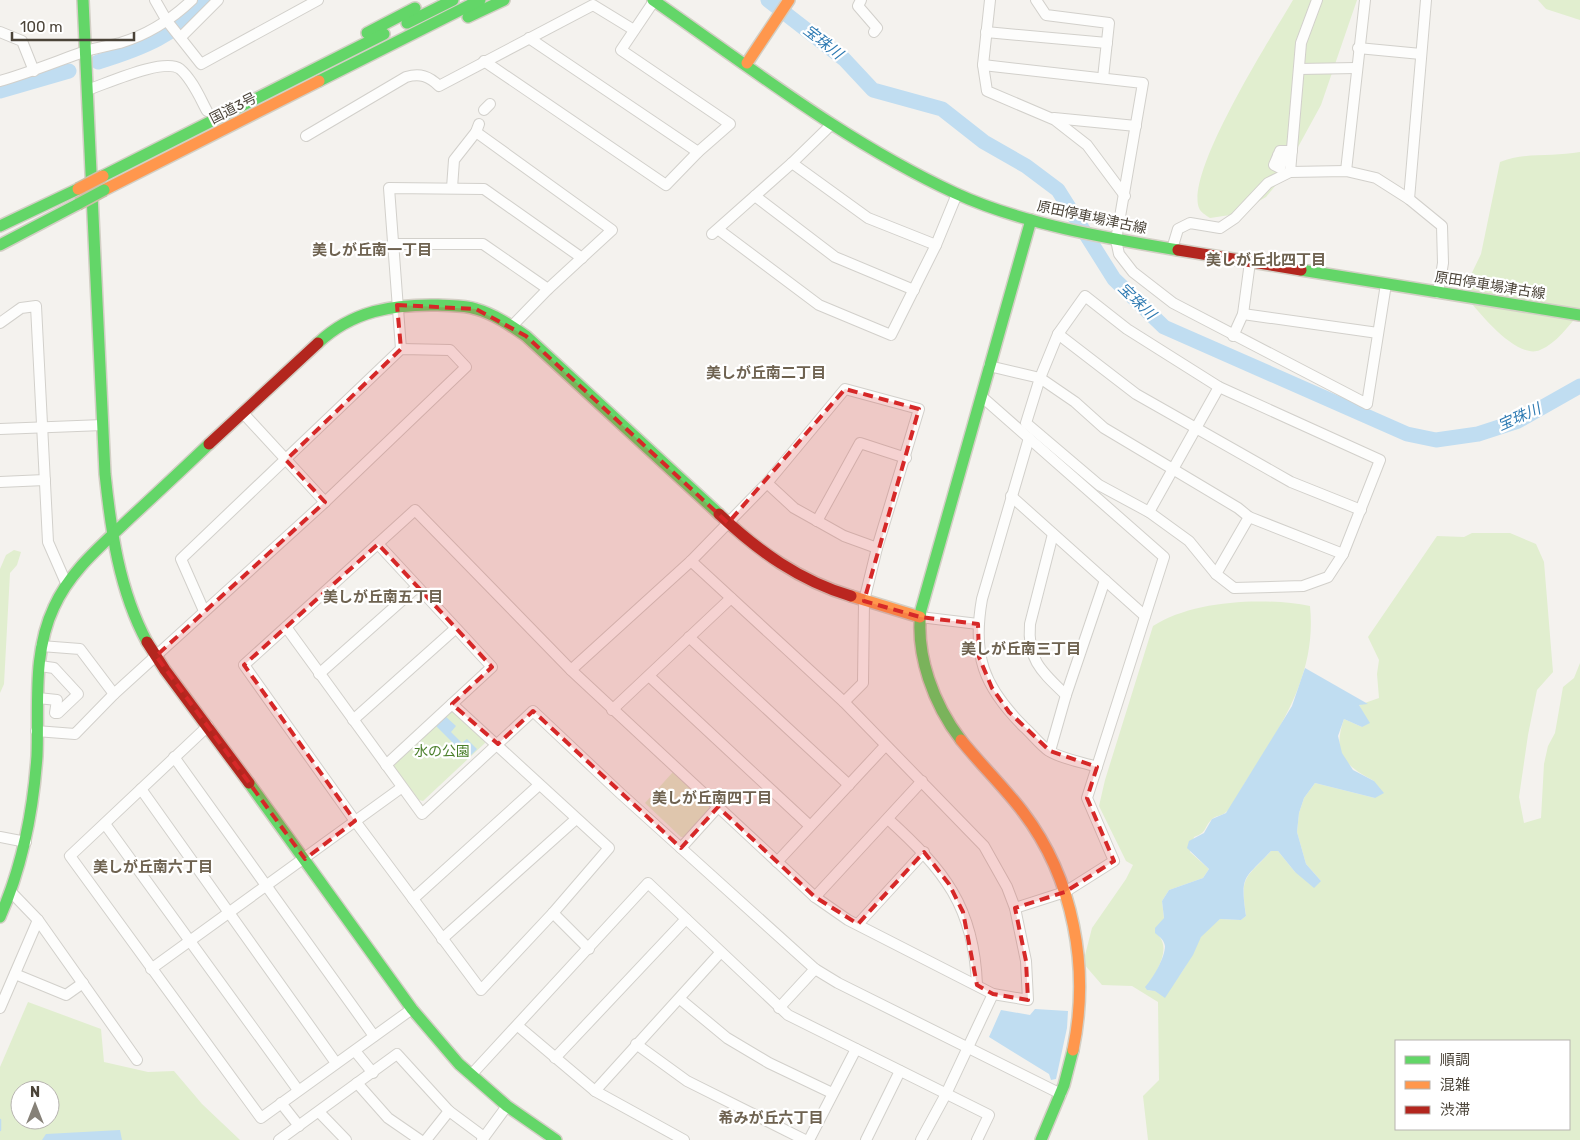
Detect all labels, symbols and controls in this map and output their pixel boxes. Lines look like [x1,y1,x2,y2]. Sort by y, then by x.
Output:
scale bar [12,10,135,42]
text: 100 m [20,18,62,36]
water label: 宝珠川 [800,21,848,64]
street label: 国道3号 [207,89,260,127]
street label: 原田停車場津古線 [1035,198,1148,237]
district label: 美しが丘南一丁目 [312,241,432,259]
district label: 美しが丘北四丁目 [1206,251,1326,269]
street label: 原田停車場津古線 [1433,268,1547,303]
water label: 宝珠川 [1115,279,1161,324]
district label: 美しが丘南二丁目 [706,364,826,382]
water label: 宝珠川 [1495,399,1545,434]
district label: 美しが丘南五丁目 [323,588,443,606]
district label: 美しが丘南三丁目 [961,640,1081,658]
park label: 水の公園 [414,743,470,760]
district label: 美しが丘南四丁目 [652,789,772,807]
district label: 美しが丘南六丁目 [93,858,213,876]
legend [1395,1040,1570,1130]
text: 順調 [1440,1051,1470,1069]
text: 混雑 [1440,1076,1470,1094]
north arrow [10,1080,60,1130]
text: N [30,1084,40,1101]
text: 渋滞 [1440,1101,1470,1119]
district label: 希みが丘六丁目 [718,1109,824,1127]

